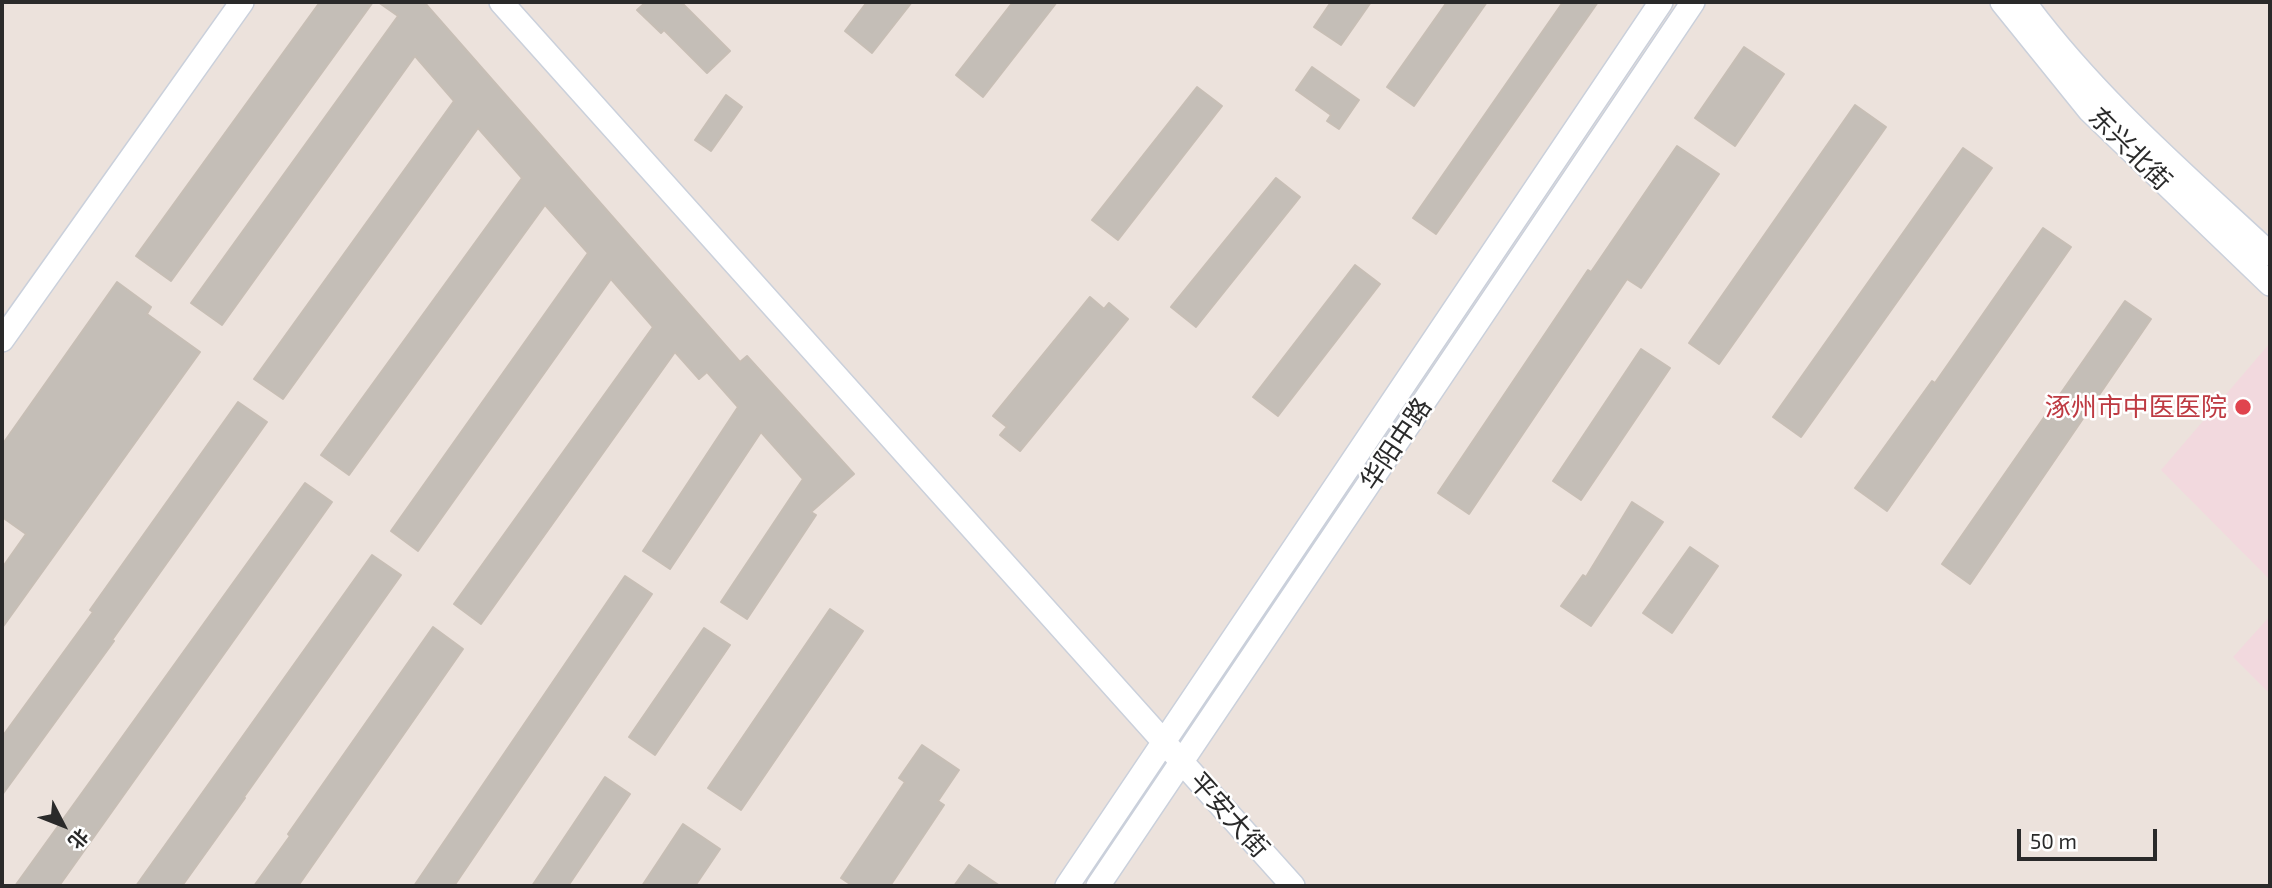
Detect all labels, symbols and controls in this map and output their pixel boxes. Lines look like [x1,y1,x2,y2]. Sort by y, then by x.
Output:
street label: 东兴北街 [2082,101,2178,197]
place label: 涿州市中医医院 [2045,391,2227,423]
street label: 华阳中路 [1354,392,1438,496]
marker: 涿州市中医医院 [2233,397,2253,417]
street label: 平安大街 [1183,766,1275,864]
north arrow [28,790,98,860]
scale bar [2020,814,2160,858]
text: 北 [64,825,94,854]
text: 50 m [2030,828,2077,853]

